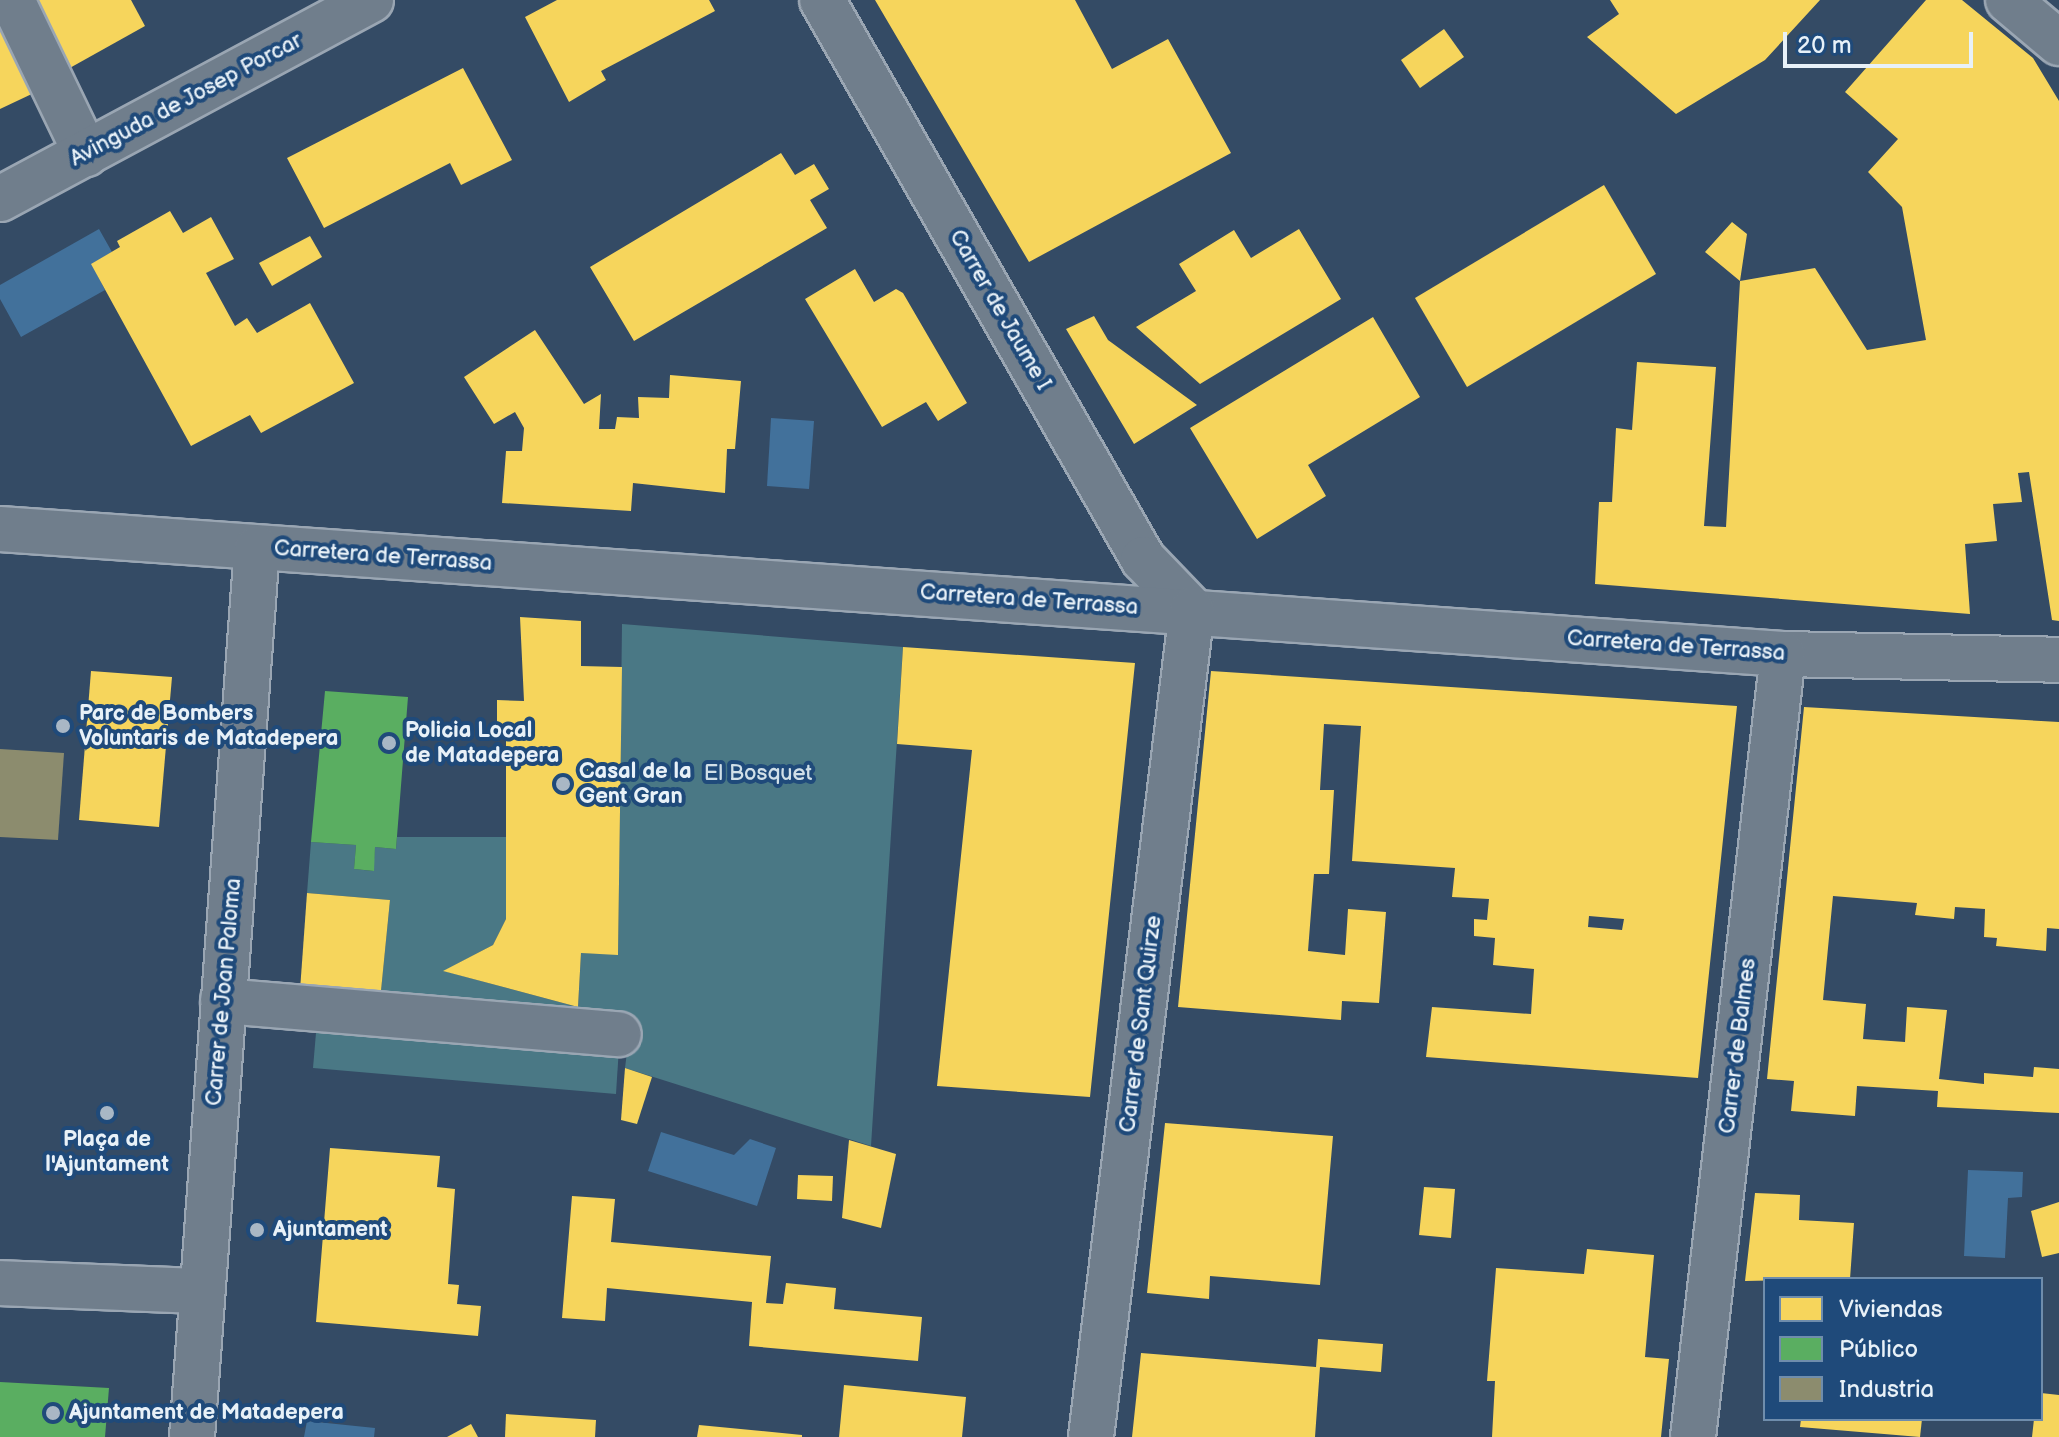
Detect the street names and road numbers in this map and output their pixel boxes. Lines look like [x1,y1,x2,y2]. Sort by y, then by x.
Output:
street label: Avinguda de Josep Porcar [65,27,307,173]
street label: Carrer de Jaume I [943,225,1057,395]
street label: Carretera de Terrassa [273,535,493,577]
street label: Carretera de Terrassa [919,579,1139,621]
street label: Carretera de Terrassa [1566,625,1786,667]
street label: Carrer de Joan Paloma [201,876,247,1108]
street label: Carrer de Sant Quirze [1115,914,1167,1134]
street label: Carrer de Balmes [1714,957,1762,1135]

